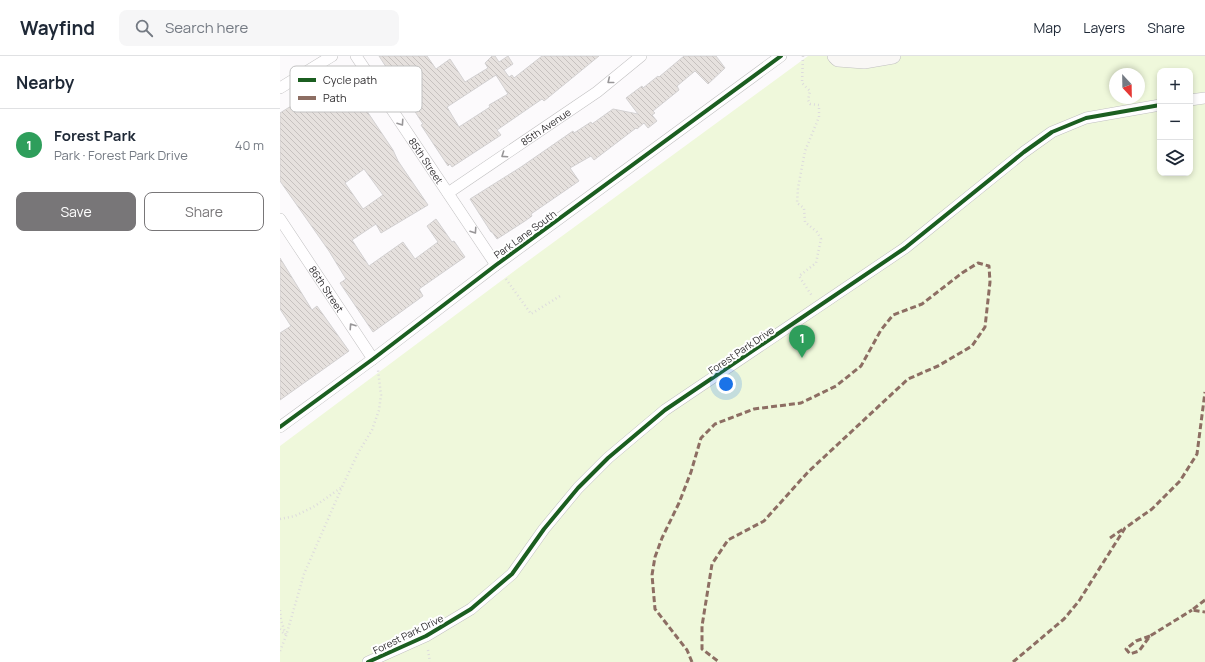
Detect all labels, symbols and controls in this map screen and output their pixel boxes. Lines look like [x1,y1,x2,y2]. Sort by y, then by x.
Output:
search box [119,10,399,46]
text: Wayfind [20,15,95,41]
icon: search [133,17,155,39]
text: Search here [165,17,248,38]
text: Map [1033,18,1061,37]
text: Layers [1083,18,1125,37]
text: Share [1147,18,1185,37]
legend [290,66,422,112]
north arrow [1109,68,1145,104]
map controls [1157,68,1193,176]
button: + [1157,68,1193,104]
text: Nearby [16,71,74,94]
text: Cycle path [323,72,377,87]
one-way arrow [608,76,615,83]
text: Path [323,90,346,105]
button: − [1157,104,1193,140]
street label: 85th Avenue [518,105,574,149]
one-way arrow [396,119,403,126]
text: Forest Park [54,125,135,146]
street label: 85th Street [406,135,447,187]
text: 1 [26,136,32,154]
text: 40 m [235,136,264,154]
button: layers [1157,140,1193,176]
text: Park · Forest Park Drive [54,146,188,164]
one-way arrow [501,150,508,158]
button: Save [16,192,136,231]
button: Share [144,192,264,231]
street label: Park Lane South [491,206,559,262]
one-way arrow [469,227,476,234]
street label: 86th Street [306,263,347,315]
one-way arrow [349,323,357,330]
street label: Forest Park Drive [705,323,777,377]
pin: 1 [789,325,815,358]
your location [716,374,736,394]
street label: Forest Park Drive [370,611,446,657]

